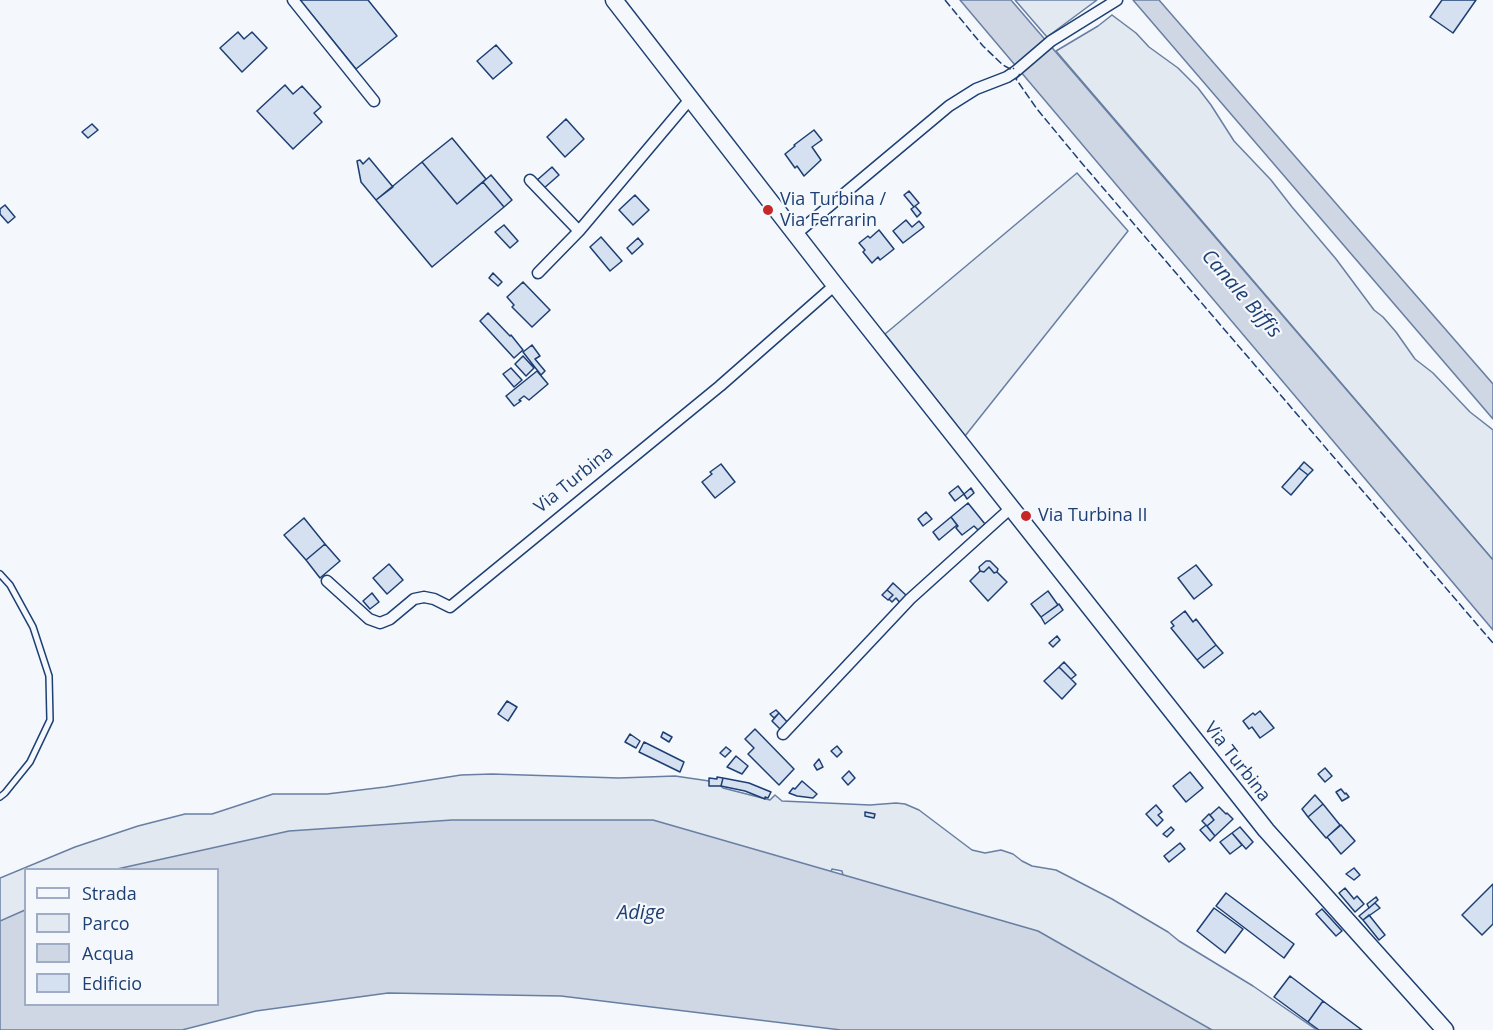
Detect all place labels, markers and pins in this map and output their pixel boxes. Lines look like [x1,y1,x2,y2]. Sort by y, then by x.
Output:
place label: Via Turbina / Via Ferrarin [780,189,886,232]
marker: Via Turbina / Via Ferrarin [761,203,775,217]
place label: Via Turbina II [1038,505,1148,527]
marker: Via Turbina II [1019,509,1033,523]

